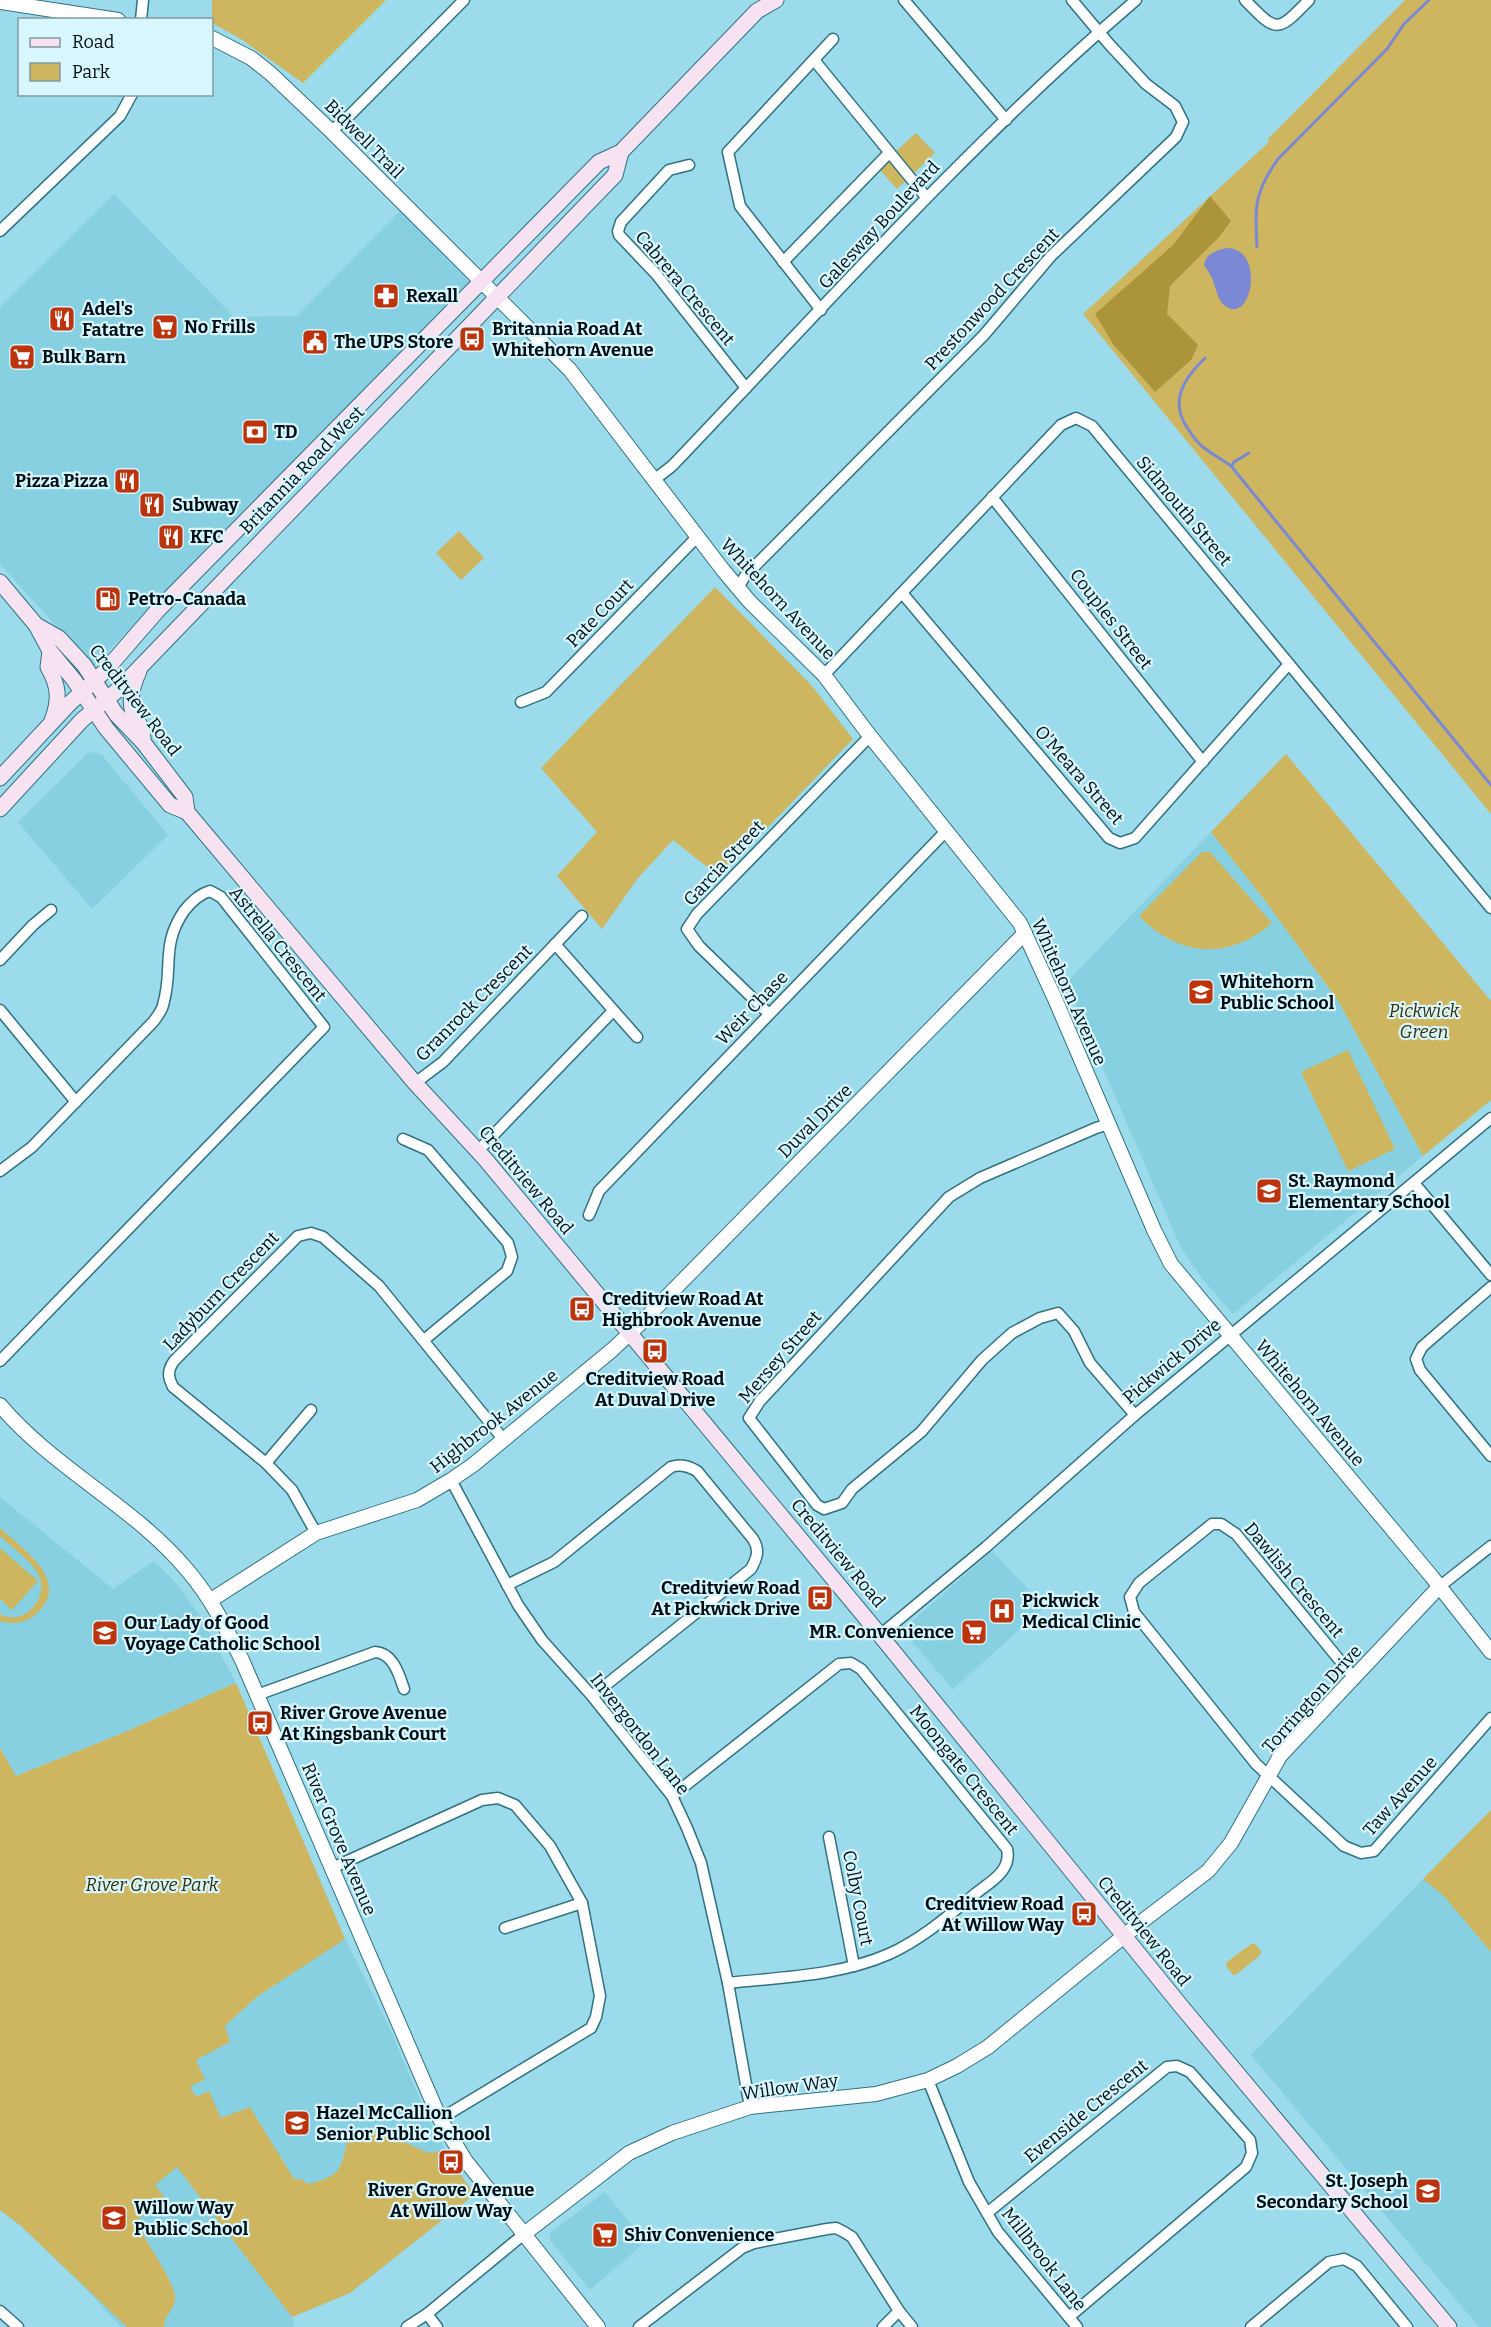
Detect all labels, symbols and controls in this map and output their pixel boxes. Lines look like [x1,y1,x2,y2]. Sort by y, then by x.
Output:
legend [18,18,213,96]
text: Road [72,31,115,53]
text: Park [72,61,111,83]
street label: Bidwell Trail [320,95,408,183]
street label: Galesway Boulevard [814,156,944,294]
street label: Prestonwood Crescent [920,223,1064,375]
street label: Cabrera Crescent [630,226,740,350]
pharmacy icon: Rexall [371,281,401,311]
place label: Rexall [406,285,459,307]
place label: Adel's Fatatre [82,298,144,341]
restaurant icon: Adel's Fatatre [47,304,77,334]
supermarket icon: No Frills [150,312,180,342]
place label: No Frills [184,316,256,338]
place label: Britannia Road At Whitehorn Avenue [492,318,654,361]
bus stop icon: Britannia Road At Whitehorn Avenue [457,324,487,354]
public building icon: The UPS Store [300,327,330,357]
place label: The UPS Store [334,331,454,353]
supermarket icon: Bulk Barn [7,342,37,372]
place label: Bulk Barn [42,346,126,368]
street label: Britannia Road West [235,401,369,539]
bank icon: TD [240,417,270,447]
place label: TD [274,421,298,443]
street label: Sidmouth Street [1132,451,1237,571]
restaurant icon: Pizza Pizza [112,466,142,496]
place label: Pizza Pizza [15,470,108,492]
restaurant icon: Subway [137,490,167,520]
place label: Subway [172,494,240,516]
restaurant icon: KFC [156,522,186,552]
place label: KFC [190,526,224,548]
street label: Whitehorn Avenue [716,534,840,664]
street label: Couples Street [1065,564,1157,674]
street label: Pate Court [562,574,638,652]
fuel station icon: Petro-Canada [93,584,123,614]
place label: Petro-Canada [128,588,246,610]
street label: Creditview Road [85,640,186,760]
street label: O'Meara Street [1030,721,1128,829]
street label: Garcia Street [679,815,769,910]
street label: Astrella Crescent [225,882,332,1007]
street label: Whitehorn Avenue [1027,915,1111,1069]
street label: Granrock Crescent [411,940,537,1066]
street label: Weir Chase [711,966,793,1050]
place label: Whitehorn Public School [1220,971,1335,1014]
school or university icon: Whitehorn Public School [1186,977,1216,1007]
park label: Pickwick Green [1389,1000,1459,1043]
street label: Duval Drive [773,1079,857,1163]
street label: Creditview Road [474,1121,578,1239]
place label: St. Raymond Elementary School [1288,1170,1450,1213]
school or university icon: St. Raymond Elementary School [1254,1176,1284,1206]
street label: Ladyburn Crescent [158,1226,284,1355]
place label: Creditview Road At Highbrook Avenue [602,1288,764,1331]
bus stop icon: Creditview Road At Highbrook Avenue [567,1294,597,1324]
street label: Mersey Street [734,1306,826,1408]
street label: Pickwick Drive [1118,1314,1226,1408]
street label: Whitehorn Avenue [1251,1335,1369,1471]
bus stop icon: Creditview Road At Duval Drive [640,1336,670,1366]
street label: Highbrook Avenue [426,1364,562,1478]
place label: Creditview Road At Duval Drive [586,1368,725,1411]
street label: Creditview Road [786,1494,890,1612]
street label: Dawlish Crescent [1239,1518,1349,1643]
place label: Creditview Road At Pickwick Drive [651,1577,800,1620]
bus stop icon: Creditview Road At Pickwick Drive [805,1583,835,1613]
place label: Pickwick Medical Clinic [1022,1590,1141,1633]
hospital icon: Pickwick Medical Clinic [987,1596,1017,1626]
place label: Our Lady of Good Voyage Catholic School [124,1612,320,1655]
supermarket icon: MR. Convenience [959,1617,989,1647]
school or university icon: Our Lady of Good Voyage Catholic School [90,1618,120,1648]
place label: MR. Convenience [809,1621,954,1643]
street label: Torrington Drive [1258,1640,1366,1758]
street label: Invergordon Lane [586,1669,694,1799]
street label: Moongate Crescent [905,1701,1024,1840]
place label: River Grove Avenue At Kingsbank Court [280,1702,447,1745]
bus stop icon: River Grove Avenue At Kingsbank Court [245,1708,275,1738]
street label: Taw Avenue [1358,1751,1442,1841]
street label: River Grove Avenue [297,1759,381,1919]
street label: Colby Court [838,1848,878,1948]
street label: Creditview Road [1093,1871,1195,1991]
park label: River Grove Park [85,1874,219,1896]
place label: Creditview Road At Willow Way [925,1893,1065,1936]
bus stop icon: Creditview Road At Willow Way [1069,1899,1099,1929]
street label: Evenside Crescent [1020,2054,1153,2168]
street label: Willow Way [740,2069,840,2105]
place label: Hazel McCallion Senior Public School [316,2102,491,2145]
school or university icon: Hazel McCallion Senior Public School [282,2108,312,2138]
bus stop icon: River Grove Avenue At Willow Way [436,2147,466,2177]
place label: St. Joseph Secondary School [1256,2170,1409,2213]
school or university icon: St. Joseph Secondary School [1413,2176,1443,2206]
place label: River Grove Avenue At Willow Way [368,2179,535,2222]
place label: Willow Way Public School [134,2197,249,2240]
school or university icon: Willow Way Public School [99,2203,129,2233]
street label: Millbrook Lane [997,2203,1091,2315]
supermarket icon: Shiv Convenience [590,2220,620,2250]
place label: Shiv Convenience [624,2224,774,2246]

